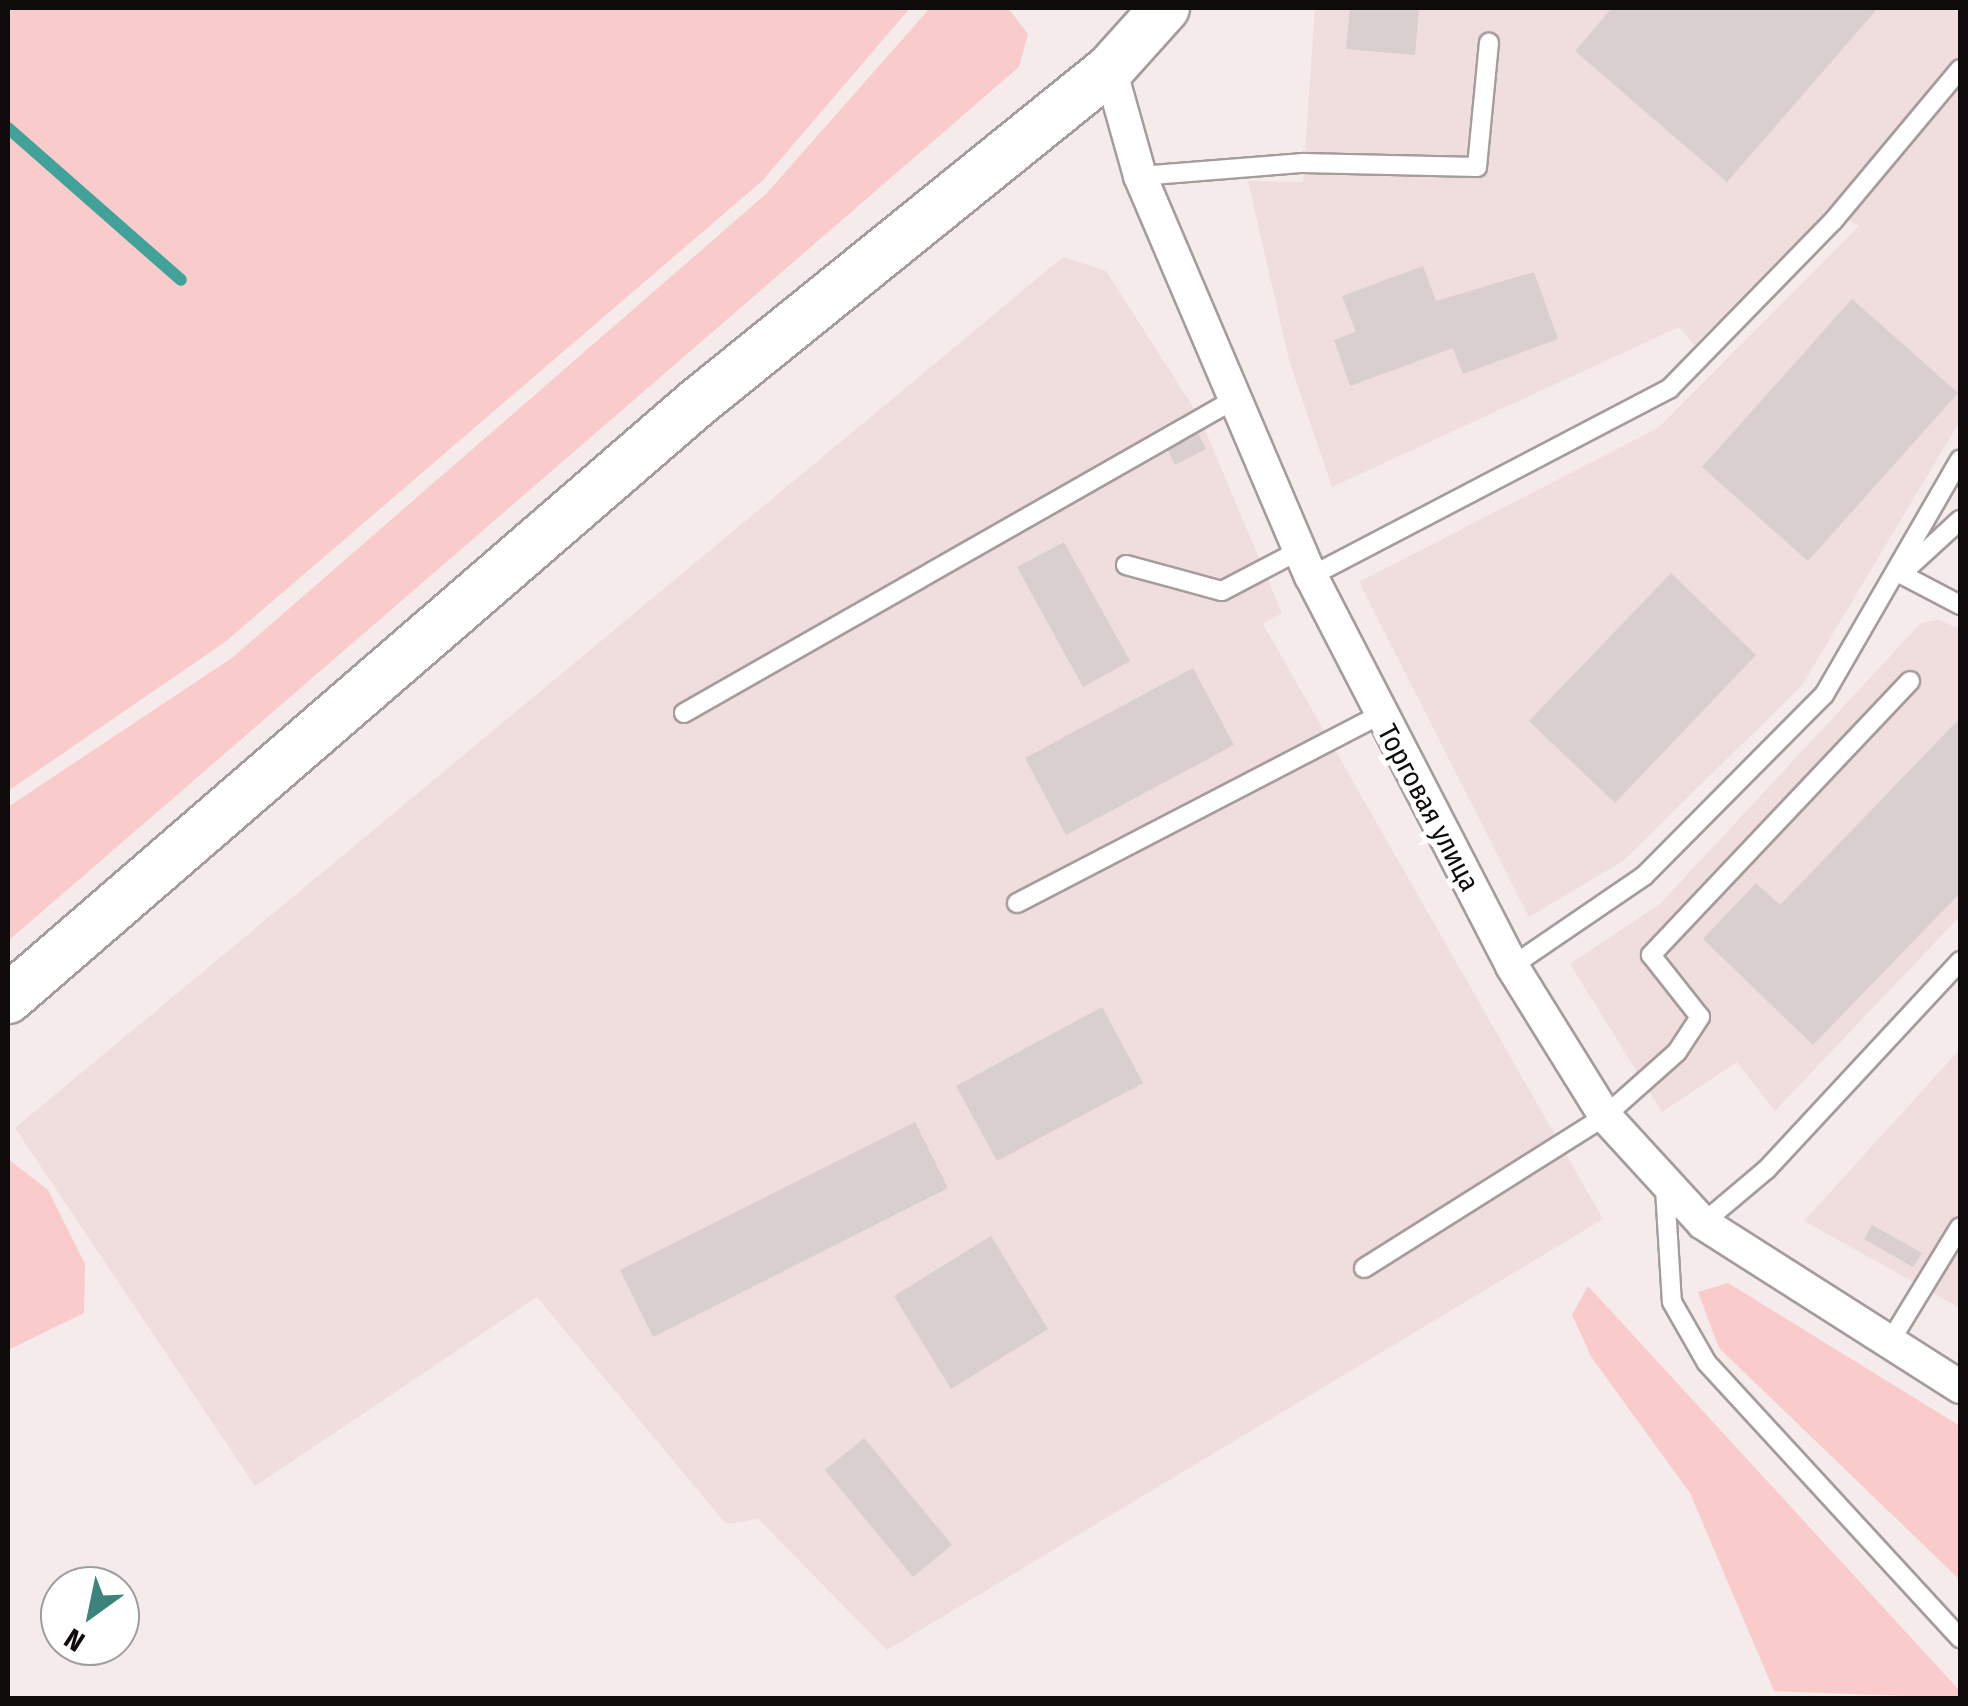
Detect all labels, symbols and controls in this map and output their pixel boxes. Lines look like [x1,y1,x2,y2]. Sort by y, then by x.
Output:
street label: Торговая улица [1370,719,1486,897]
north arrow [40,1566,140,1666]
text: N [58,1621,91,1658]

